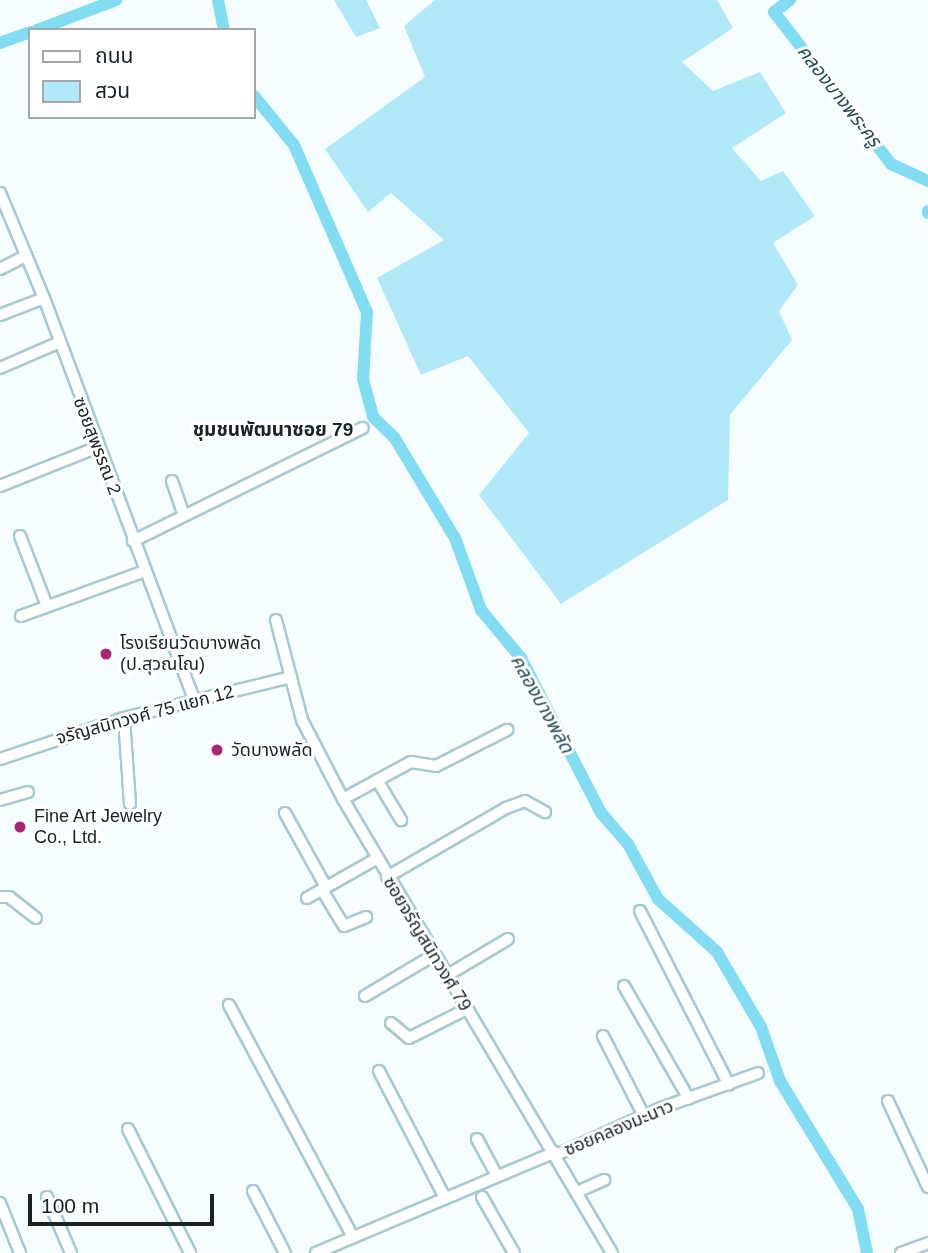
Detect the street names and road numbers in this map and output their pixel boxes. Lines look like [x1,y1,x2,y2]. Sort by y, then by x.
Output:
street label: ซอยสุพรรณ 2 [69,394,125,498]
street label: จรัญสนิทวงศ์ 75 แยก 12 [54,681,236,749]
street label: ซอยจรัญสนิทวงศ์ 79 [378,873,476,1015]
street label: ซอยคลองมะนาว [561,1095,677,1161]

